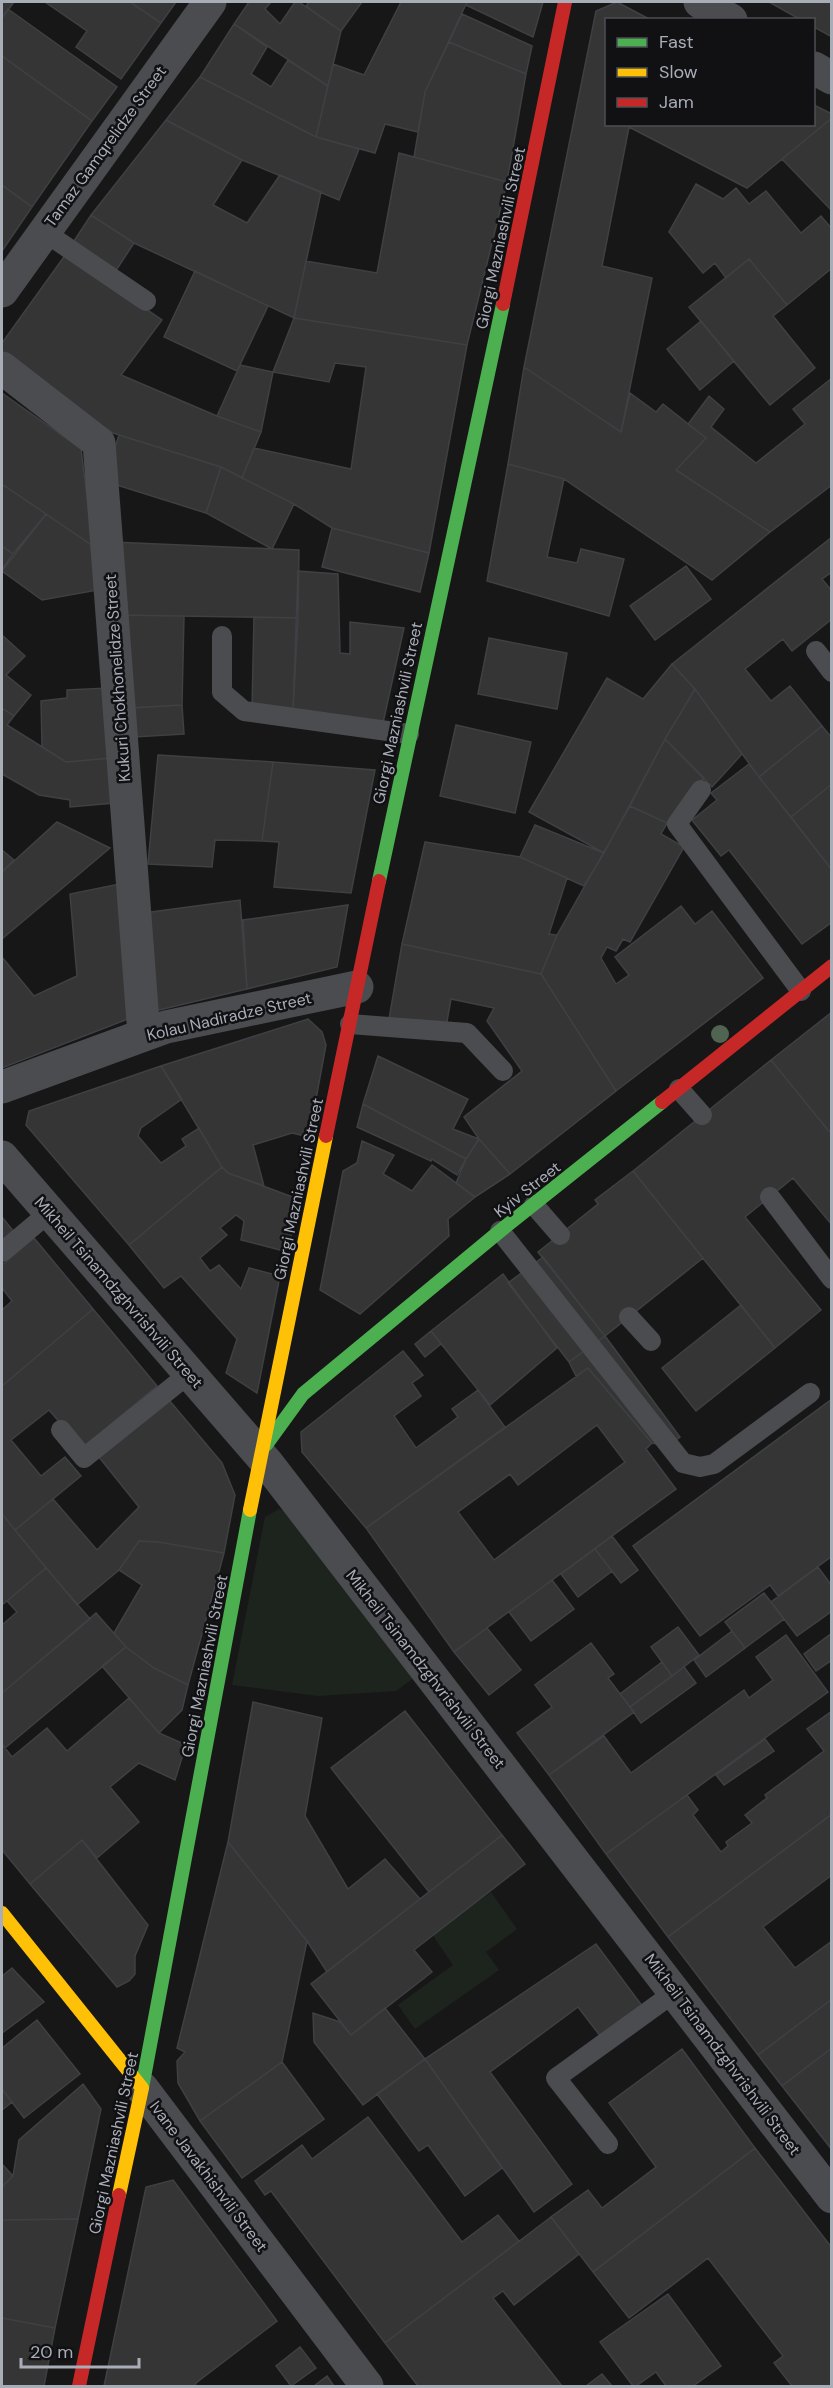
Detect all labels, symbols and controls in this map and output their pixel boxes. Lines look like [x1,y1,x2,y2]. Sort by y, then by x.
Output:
legend [605,18,815,126]
text: Fast [659,30,694,54]
text: Slow [659,60,698,84]
street label: Tamaz Gamqrelidze Street [40,62,171,231]
text: Jam [659,90,694,114]
street label: Giorgi Mazniashvili Street [471,145,530,331]
street label: Kukuri Chokhonelidze Street [100,573,135,783]
street label: Giorgi Mazniashvili Street [368,620,427,806]
street label: Kolau Nadiradze Street [145,987,313,1046]
street label: Giorgi Mazniashvili Street [269,1096,328,1282]
street label: Kyiv Street [490,1157,565,1222]
street label: Mikheil Tsinamdzghvrishvili Street [30,1192,208,1392]
street label: Mikheil Tsinamdzghvrishvili Street [341,1565,510,1773]
street label: Giorgi Mazniashvili Street [176,1573,233,1759]
street label: Mikheil Tsinamdzghvrishvili Street [640,1949,805,2159]
street label: Giorgi Mazniashvili Street [84,2050,143,2236]
street label: Ivane Javakhishvili Street [145,2097,272,2256]
scale bar [21,2331,140,2369]
text: 20 m [30,2340,73,2364]

